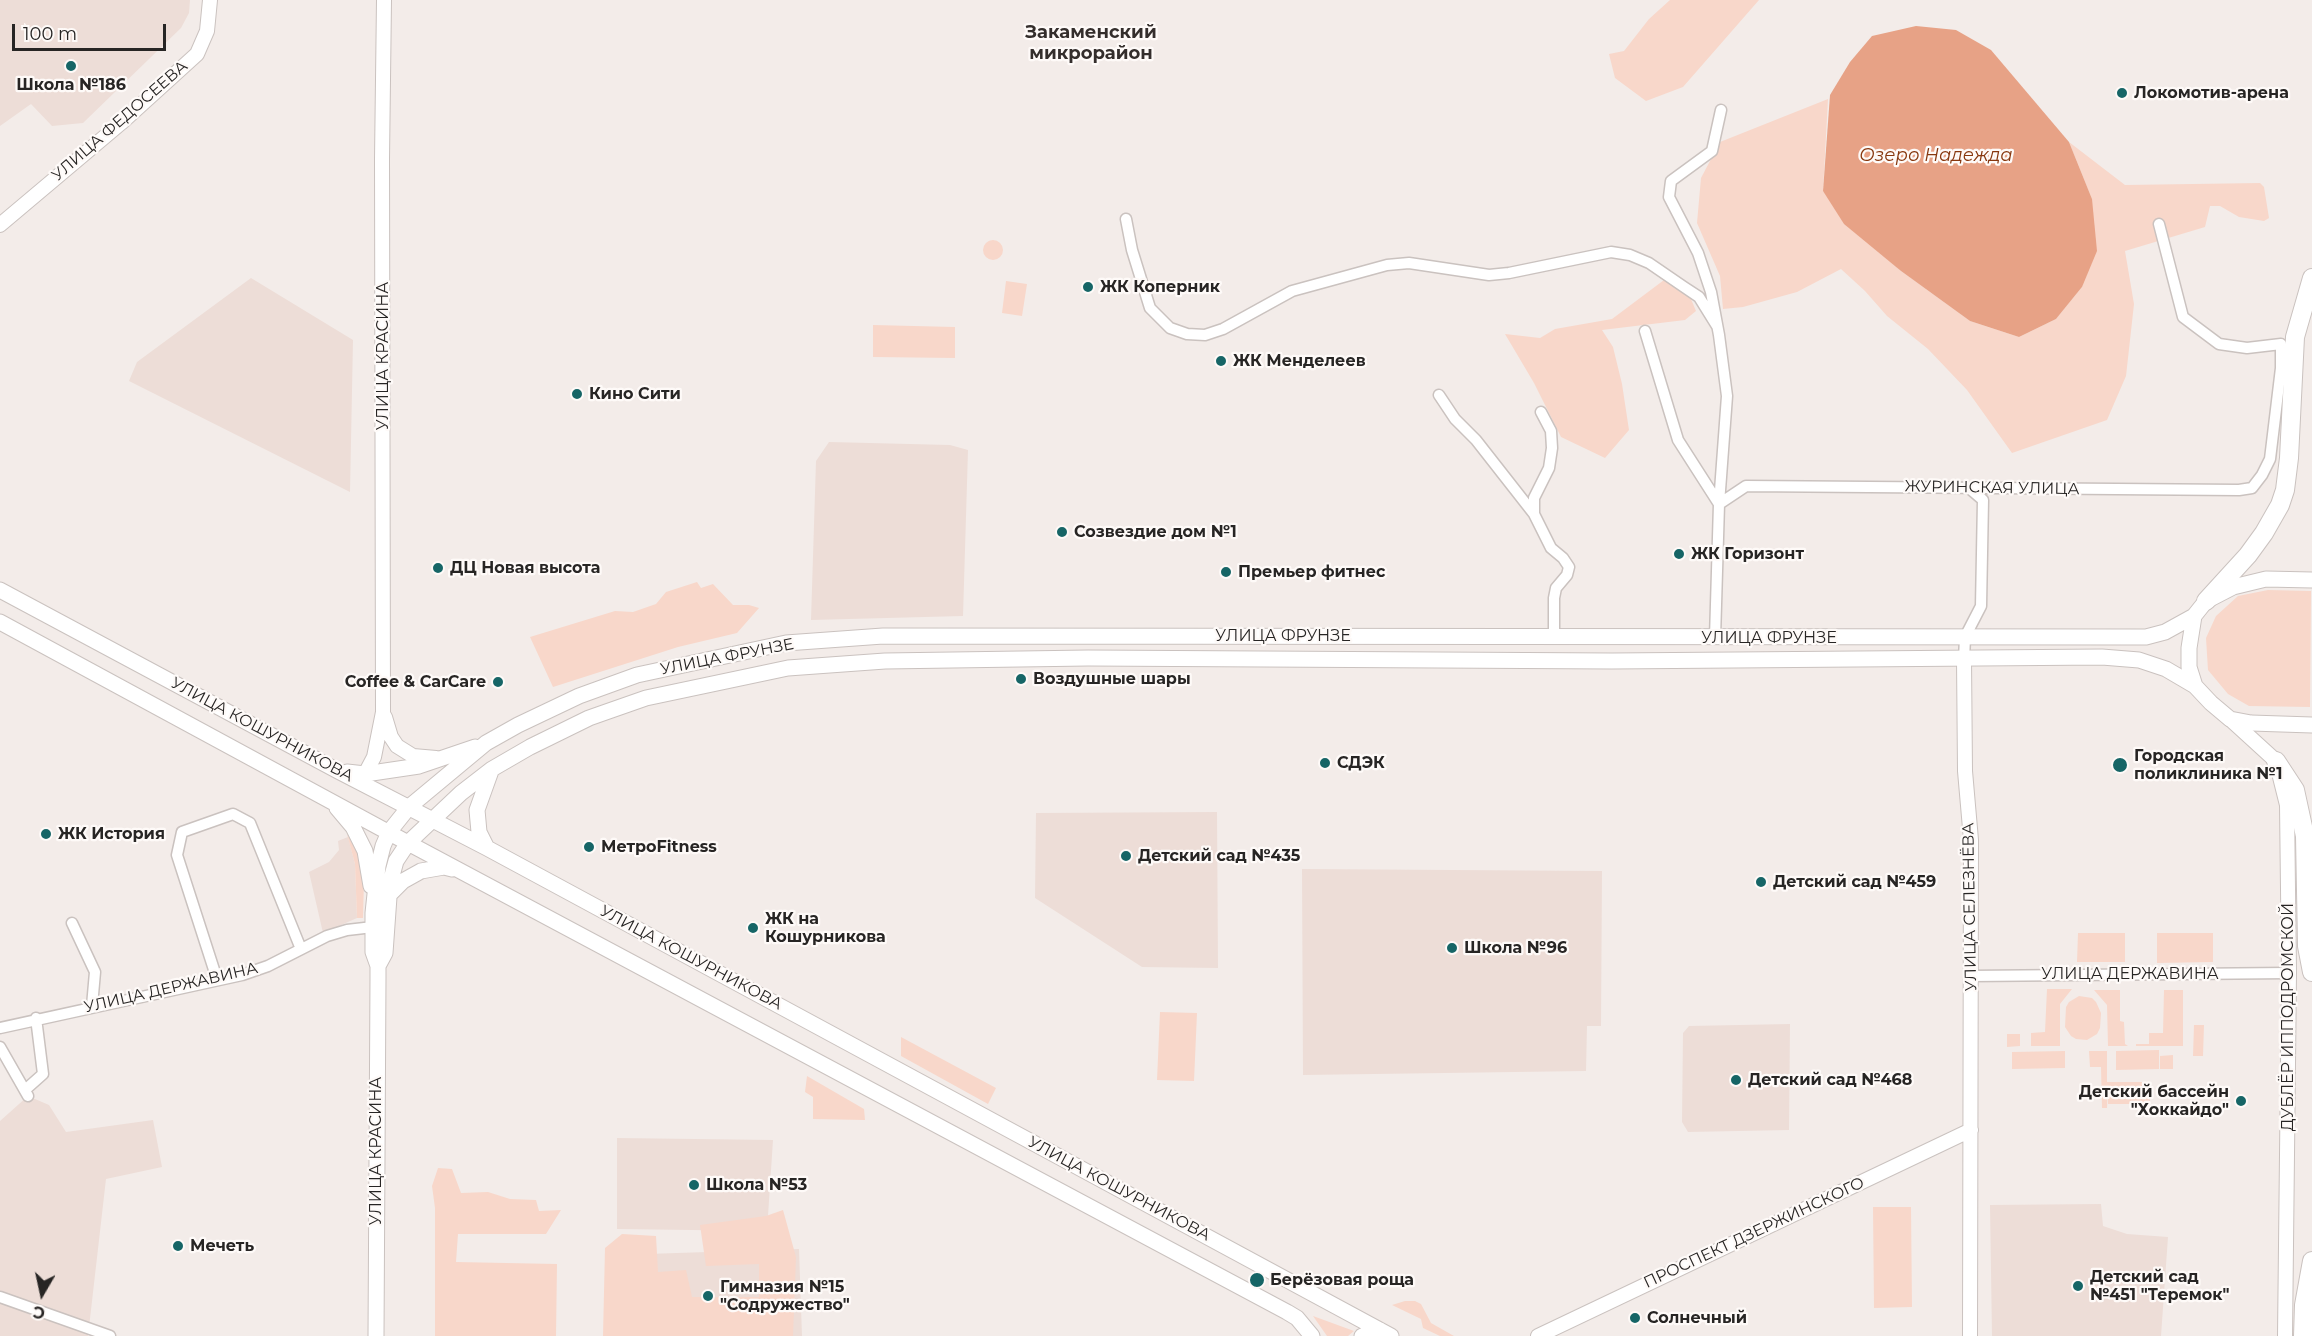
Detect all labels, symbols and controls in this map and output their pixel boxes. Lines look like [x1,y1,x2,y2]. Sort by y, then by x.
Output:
scale bar [15,12,170,50]
district label: Закаменский микрорайон [1025,22,1157,64]
text: 100 m [23,23,77,45]
street label: УЛИЦА ФЕДОСЕЕВА [48,57,192,185]
marker: Школа №186 [64,59,78,73]
place label: Школа №186 [16,75,126,95]
place label: Локомотив-арена [2134,83,2289,103]
marker: Локомотив-арена [2115,86,2129,100]
water label: Озеро Надежда [1859,145,2013,167]
place label: ЖК Коперник [1100,277,1220,297]
marker: ЖК Коперник [1081,280,1095,294]
street label: УЛИЦА КРАСИНА [373,282,393,430]
place label: ЖК Менделеев [1233,351,1366,371]
marker: ЖК Менделеев [1214,354,1228,368]
place label: Кино Сити [589,384,681,404]
marker: Кино Сити [570,387,584,401]
street label: ЖУРИНСКАЯ УЛИЦА [1904,477,2080,499]
place label: Созвездие дом №1 [1074,522,1237,542]
marker: Созвездие дом №1 [1055,525,1069,539]
place label: ЖК Горизонт [1691,544,1804,564]
marker: ЖК Горизонт [1672,547,1686,561]
place label: ДЦ Новая высота [450,558,600,578]
marker: ДЦ Новая высота [431,561,445,575]
place label: Премьер фитнес [1238,562,1385,582]
marker: Премьер фитнес [1219,565,1233,579]
street label: УЛИЦА ФРУНЗЕ [1215,626,1351,646]
street label: УЛИЦА ФРУНЗЕ [1701,628,1837,648]
street label: УЛИЦА ФРУНЗЕ [659,635,795,679]
place label: Воздушные шары [1033,669,1191,689]
place label: Coffee & CarCare [345,672,486,692]
marker: Воздушные шары [1014,672,1028,686]
street label: УЛИЦА КОШУРНИКОВА [168,674,356,786]
marker: Coffee & CarCare [491,675,505,689]
place label: Городская поликлиника №1 [2134,746,2282,784]
place label: СДЭК [1337,753,1385,773]
marker: СДЭК [1318,756,1332,770]
marker: Городская поликлиника №1 [2111,756,2129,774]
street label: УЛИЦА СЕЛЕЗНЁВА [1959,823,1981,991]
place label: ЖК История [58,824,165,844]
marker: ЖК История [39,827,53,841]
place label: МетроFitness [601,837,717,857]
marker: МетроFitness [582,840,596,854]
place label: Детский сад №435 [1138,846,1300,866]
marker: Детский сад №435 [1119,849,1133,863]
place label: Детский сад №459 [1773,872,1936,892]
marker: Детский сад №459 [1754,875,1768,889]
street label: УЛИЦА КОШУРНИКОВА [597,902,785,1014]
street label: ДУБЛЁР ИППОДРОМСКОЙ [2278,903,2298,1131]
place label: ЖК на Кошурникова [765,909,886,947]
marker: ЖК на Кошурникова [746,921,760,935]
place label: Школа №96 [1464,938,1567,958]
marker: Школа №96 [1445,941,1459,955]
street label: УЛИЦА ДЕРЖАВИНА [82,959,260,1017]
street label: УЛИЦА ДЕРЖАВИНА [2041,964,2219,984]
place label: Детский сад №468 [1748,1070,1912,1090]
marker: Детский сад №468 [1729,1073,1743,1087]
street label: УЛИЦА КРАСИНА [366,1077,386,1225]
place label: Детский бассейн "Хоккайдо" [2079,1082,2229,1120]
marker: Детский бассейн "Хоккайдо" [2234,1094,2248,1108]
street label: УЛИЦА КОШУРНИКОВА [1025,1133,1213,1245]
street label: ПРОСПЕКТ ДЗЕРЖИНСКОГО [1641,1173,1867,1293]
place label: Школа №53 [706,1175,807,1195]
marker: Школа №53 [687,1178,701,1192]
place label: Мечеть [190,1236,254,1256]
marker: Мечеть [171,1239,185,1253]
north arrow [12,1264,72,1324]
place label: Детский сад №451 "Теремок" [2090,1267,2230,1305]
place label: Берёзовая роща [1270,1270,1414,1290]
marker: Берёзовая роща [1248,1271,1266,1289]
place label: Гимназия №15 "Содружество" [720,1277,850,1315]
marker: Детский сад №451 "Теремок" [2071,1279,2085,1293]
marker: Гимназия №15 "Содружество" [701,1289,715,1303]
text: С [32,1302,46,1323]
place label: Солнечный [1647,1308,1747,1328]
marker: Солнечный [1628,1311,1642,1325]

